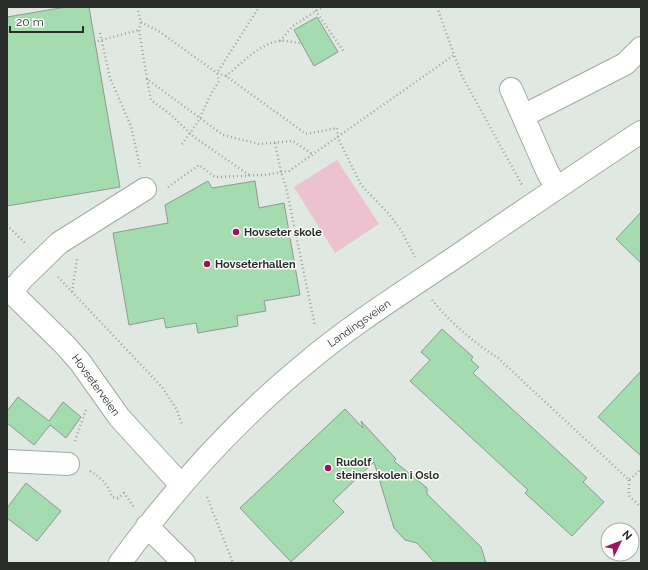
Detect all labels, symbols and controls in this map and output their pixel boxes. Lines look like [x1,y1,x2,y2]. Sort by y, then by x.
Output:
scale bar [10,8,83,34]
text: 20 m [16,15,44,29]
place label: Hovseter skole [244,226,322,239]
marker: Hovseter skole [231,227,241,237]
place label: Hovseterhallen [215,258,296,271]
marker: Hovseterhallen [202,259,212,269]
street label: Landingsveien [325,297,393,350]
street label: Hovseterveien [69,352,122,419]
place label: Rudolf steinerskolen i Oslo [336,456,439,482]
marker: Rudolf steinerskolen i Oslo [323,463,333,473]
north arrow [600,522,640,562]
text: N [619,528,635,543]

